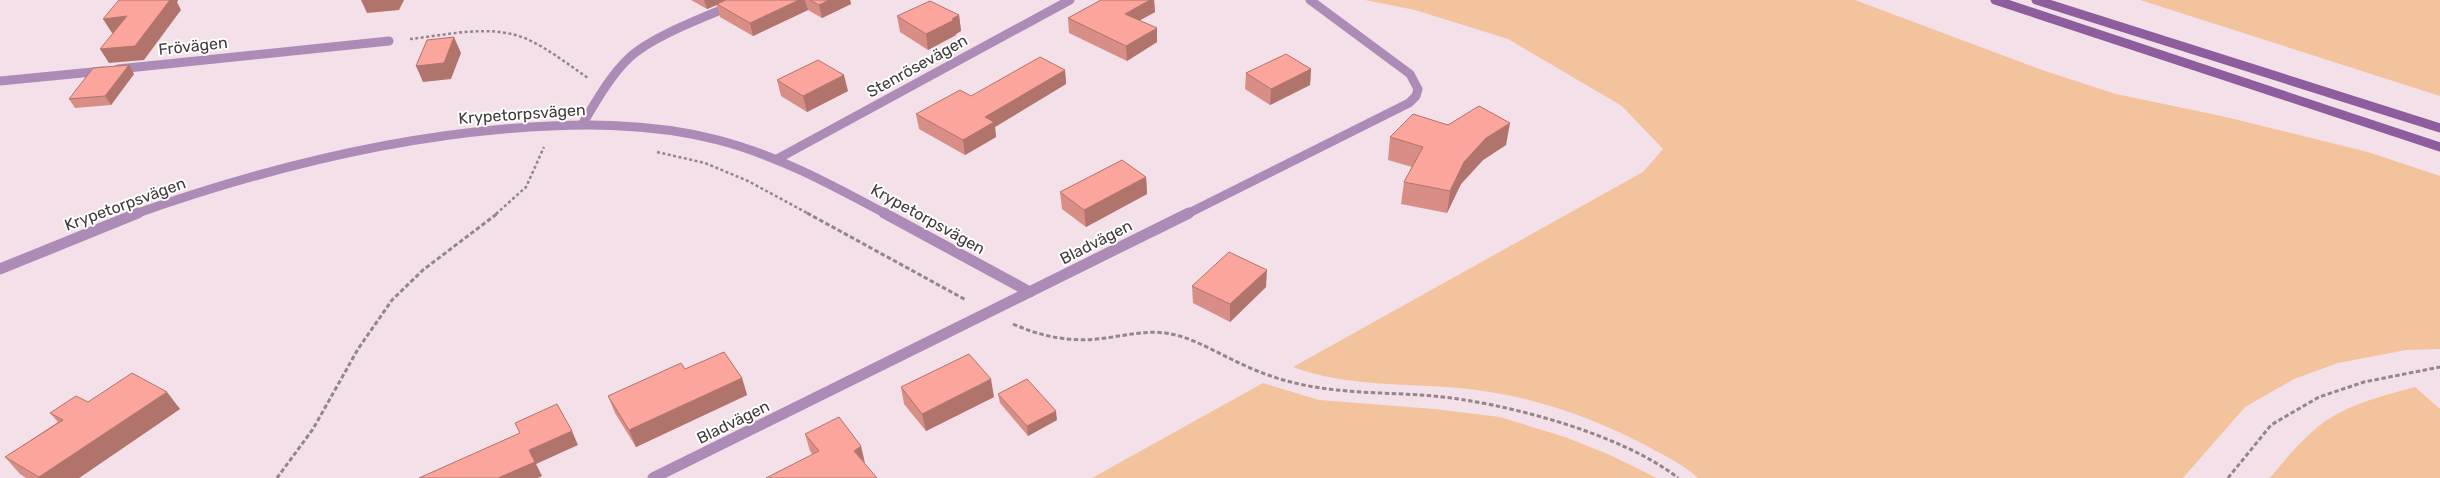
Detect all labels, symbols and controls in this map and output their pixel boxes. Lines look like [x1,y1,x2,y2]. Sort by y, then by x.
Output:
street label: Stenrösevägen [863,30,971,102]
street label: Frövägen [157,33,229,59]
street label: Krypetorpsvägen [458,100,586,128]
street label: Krypetorpsvägen [62,173,188,235]
street label: Krypetorpsvägen [868,180,988,258]
street label: Bladvägen [1057,216,1135,268]
street label: Bladvägen [694,396,772,448]

